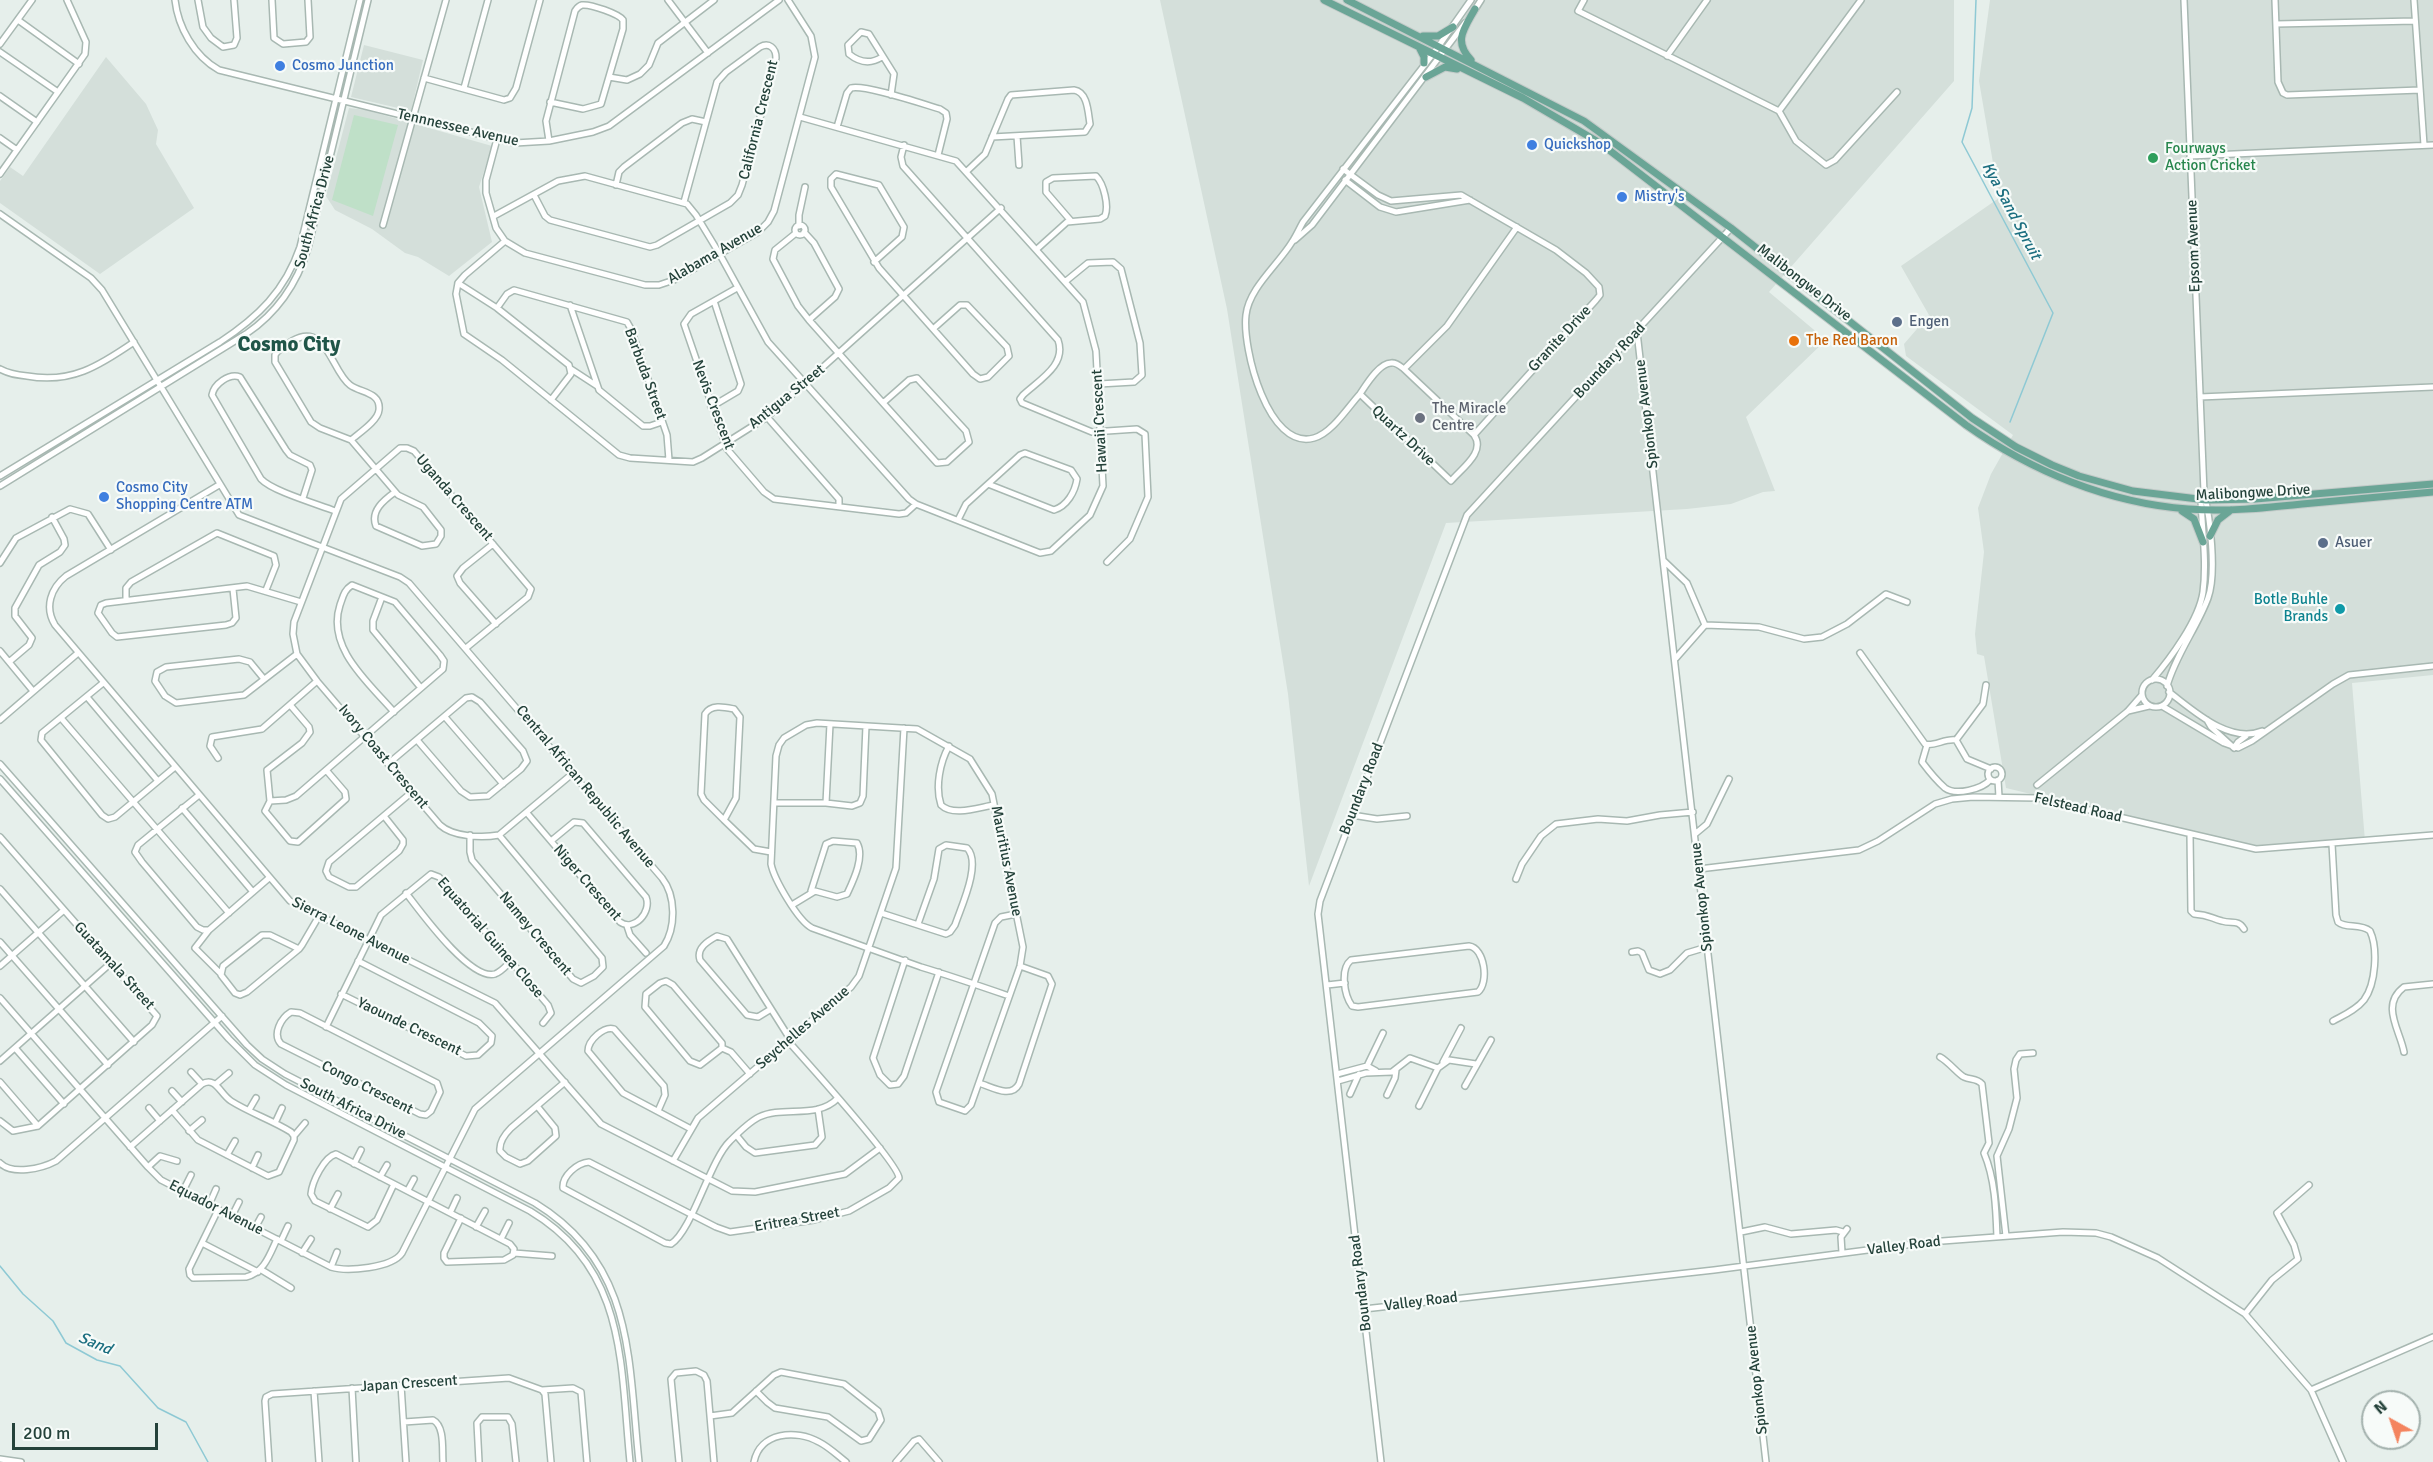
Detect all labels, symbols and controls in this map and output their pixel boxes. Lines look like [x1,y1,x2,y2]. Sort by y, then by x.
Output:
place label: Cosmo Junction [292,57,394,75]
street label: California Crescent [735,58,783,182]
marker: Cosmo Junction [273,59,287,73]
street label: Tennnessee Avenue [396,105,520,151]
place label: Quickshop [1544,136,1611,154]
marker: Quickshop [1525,138,1539,152]
place label: Fourways Action Cricket [2165,140,2256,175]
marker: Fourways Action Cricket [2146,151,2160,165]
street label: South Africa Drive [291,153,339,271]
water label: Kya Sand Spruit [1977,159,2045,263]
place label: Mistry's [1634,188,1685,206]
marker: Mistry's [1615,190,1629,204]
street label: Epsom Avenue [2183,199,2205,293]
street label: Alabama Avenue [664,220,766,288]
street label: Malibongwe Drive [1753,241,1855,325]
street label: Granite Drive [1525,302,1595,376]
place label: Engen [1909,313,1949,331]
marker: Engen [1890,315,1904,329]
street label: Boundary Road [1570,319,1650,403]
street label: Barbuda Street [620,326,670,422]
district label: Cosmo City [238,332,340,358]
place label: The Red Baron [1806,332,1898,350]
marker: The Red Baron [1787,334,1801,348]
street label: Nevis Crescent [688,358,738,452]
street label: Spionkop Avenue [1631,359,1663,469]
street label: Antigua Street [745,361,829,433]
street label: Hawaii Crescent [1088,369,1112,473]
place label: The Miracle Centre [1432,400,1506,435]
street label: Quartz Drive [1367,402,1439,470]
marker: The Miracle Centre [1413,411,1427,425]
street label: Uganda Crescent [411,451,497,545]
place label: Cosmo City Shopping Centre ATM [116,479,253,514]
street label: Malibongwe Drive [2195,481,2311,505]
marker: Cosmo City Shopping Centre ATM [97,490,111,504]
place label: Asuer [2335,534,2372,552]
marker: Asuer [2316,536,2330,550]
place label: Botle Buhle Brands [2254,591,2328,626]
marker: Botle Buhle Brands [2333,602,2347,616]
street label: Ivory Coast Crescent [334,701,432,813]
street label: Central African Republic Avenue [512,702,658,872]
street label: Boundary Road [1336,740,1388,838]
street label: Felstead Road [2032,789,2124,827]
street label: Mauritius Avenue [986,804,1026,918]
street label: Niger Crescent [549,841,625,925]
street label: Spionkop Avenue [1687,842,1717,952]
street label: Equatorial Guinea Close [433,874,547,1002]
street label: Namey Crescent [495,888,575,980]
street label: Sierra Leone Avenue [289,893,413,969]
street label: Guatamala Street [70,918,158,1014]
street label: Seychelles Avenue [753,982,853,1074]
street label: Yaounde Crescent [354,994,464,1060]
street label: Congo Crescent [318,1057,416,1119]
street label: South Africa Drive [297,1075,409,1143]
street label: Equador Avenue [166,1176,266,1240]
street label: Eritrea Street [753,1204,841,1236]
street label: Valley Road [1866,1233,1942,1259]
street label: Boundary Road [1346,1234,1376,1332]
street label: Valley Road [1383,1289,1459,1315]
street label: Spionkop Avenue [1742,1325,1772,1435]
water label: Sand [76,1328,114,1360]
street label: Japan Crescent [360,1372,458,1396]
north arrow [2361,1390,2421,1450]
text: N [2370,1397,2391,1419]
scale bar [15,1411,160,1449]
text: 200 m [23,1422,70,1444]

